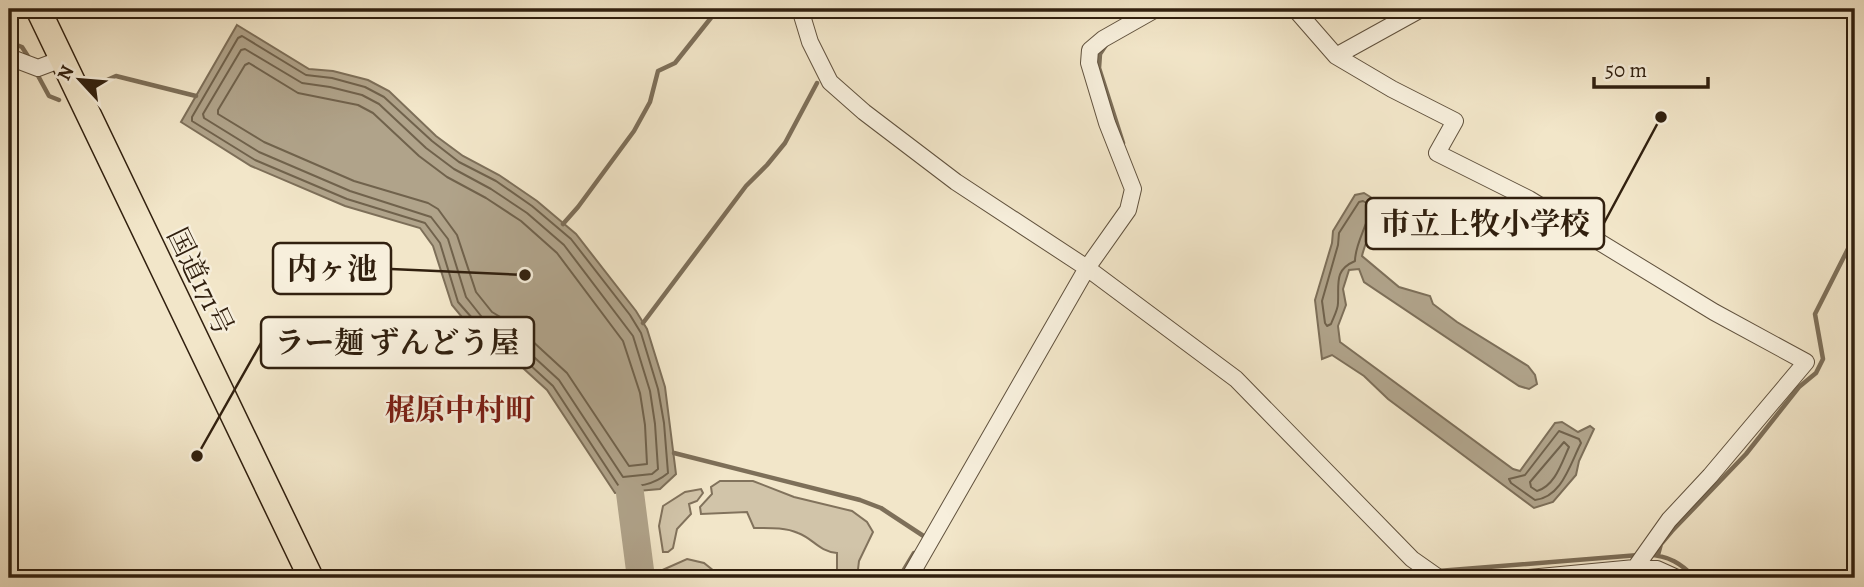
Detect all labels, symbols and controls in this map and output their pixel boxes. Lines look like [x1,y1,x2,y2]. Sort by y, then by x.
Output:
north arrow [46,46,116,116]
scale bar [1594,46,1708,90]
text: 50 m [1605,56,1647,84]
text: N [51,61,80,85]
callout: 市立上牧小学校 [1366,198,1604,249]
text: 市立上牧小学校 [1380,204,1590,244]
street label: 国道171号 [158,221,242,341]
callout: 内ヶ池 [273,243,391,294]
text: 内ヶ池 [287,249,377,289]
callout: ラー麺 ずんどう屋 [261,317,534,368]
text: ラー麺 ずんどう屋 [274,323,520,363]
district label: 梶原中村町 [385,390,535,430]

